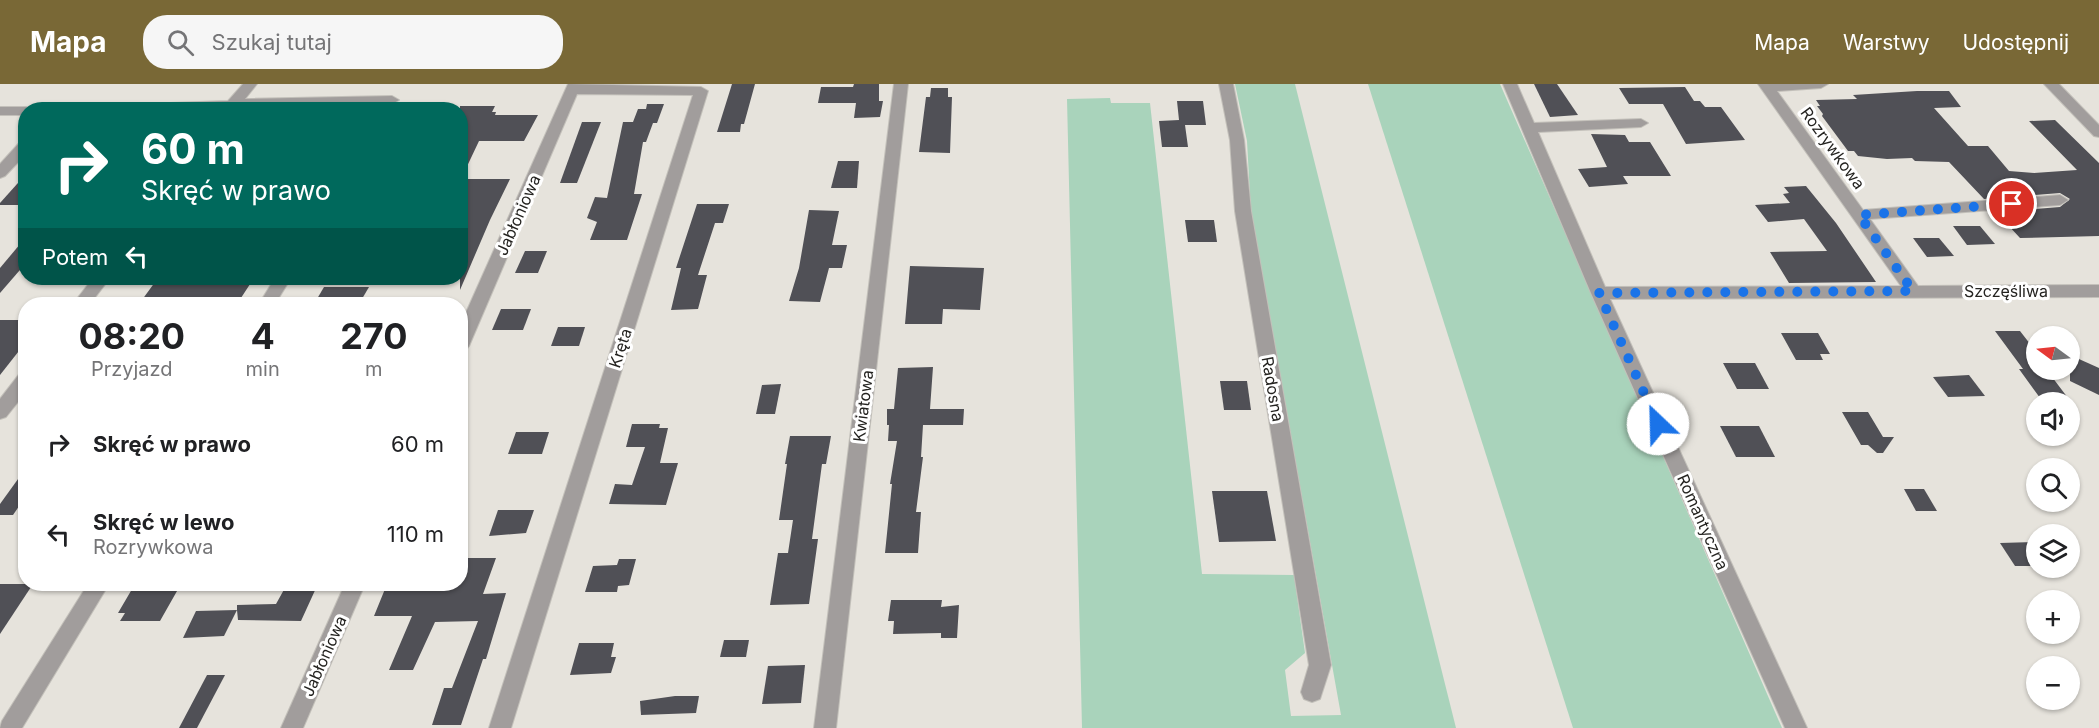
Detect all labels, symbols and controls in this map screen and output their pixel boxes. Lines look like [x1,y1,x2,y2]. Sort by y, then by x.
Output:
search box [143,15,563,69]
text: Mapa [30,25,107,59]
icon: search [164,26,197,59]
text: Szukaj tutaj [212,29,332,55]
text: Mapa [1754,30,1810,55]
text: Warstwy [1843,30,1929,55]
text: Udostępnij [1962,30,2069,55]
street label: Rozrywkowa [1797,103,1869,193]
text: 60 m [141,123,245,174]
icon: right [42,126,120,204]
street label: Jabłoniowa [491,172,545,258]
text: Skręć w prawo [141,174,331,207]
pin [1986,178,2037,229]
icon: arrive [1995,187,2028,220]
icon: left [120,240,153,273]
text: Potem [42,244,108,270]
street label: Szczęśliwa [1964,281,2048,301]
text: 08:20 [78,314,185,358]
text: 4 [250,314,275,358]
text: 270 [340,314,408,358]
street label: Kręta [604,326,636,370]
north arrow [2026,326,2080,380]
map controls [2026,326,2080,710]
street label: Radosna [1257,355,1289,423]
text: Przyjazd [91,357,173,381]
text: min [246,357,280,381]
text: m [365,357,383,381]
street label: Kwiatowa [849,369,877,443]
position arrow [1626,392,1690,456]
button: sound [2026,392,2080,446]
icon: right [42,428,75,461]
text: Skręć w prawo [93,431,251,457]
text: 60 m [391,431,444,457]
button: search [2026,458,2080,512]
street label: Romantyczna [1673,471,1733,573]
text: Skręć w lewo [93,509,234,535]
icon: left [42,518,75,551]
text: 110 m [387,521,444,547]
button: layers [2026,524,2080,578]
text: Rozrywkowa [93,535,214,559]
button: + [2026,590,2080,644]
street label: Jabłoniowa [297,613,351,699]
button: − [2026,656,2080,710]

